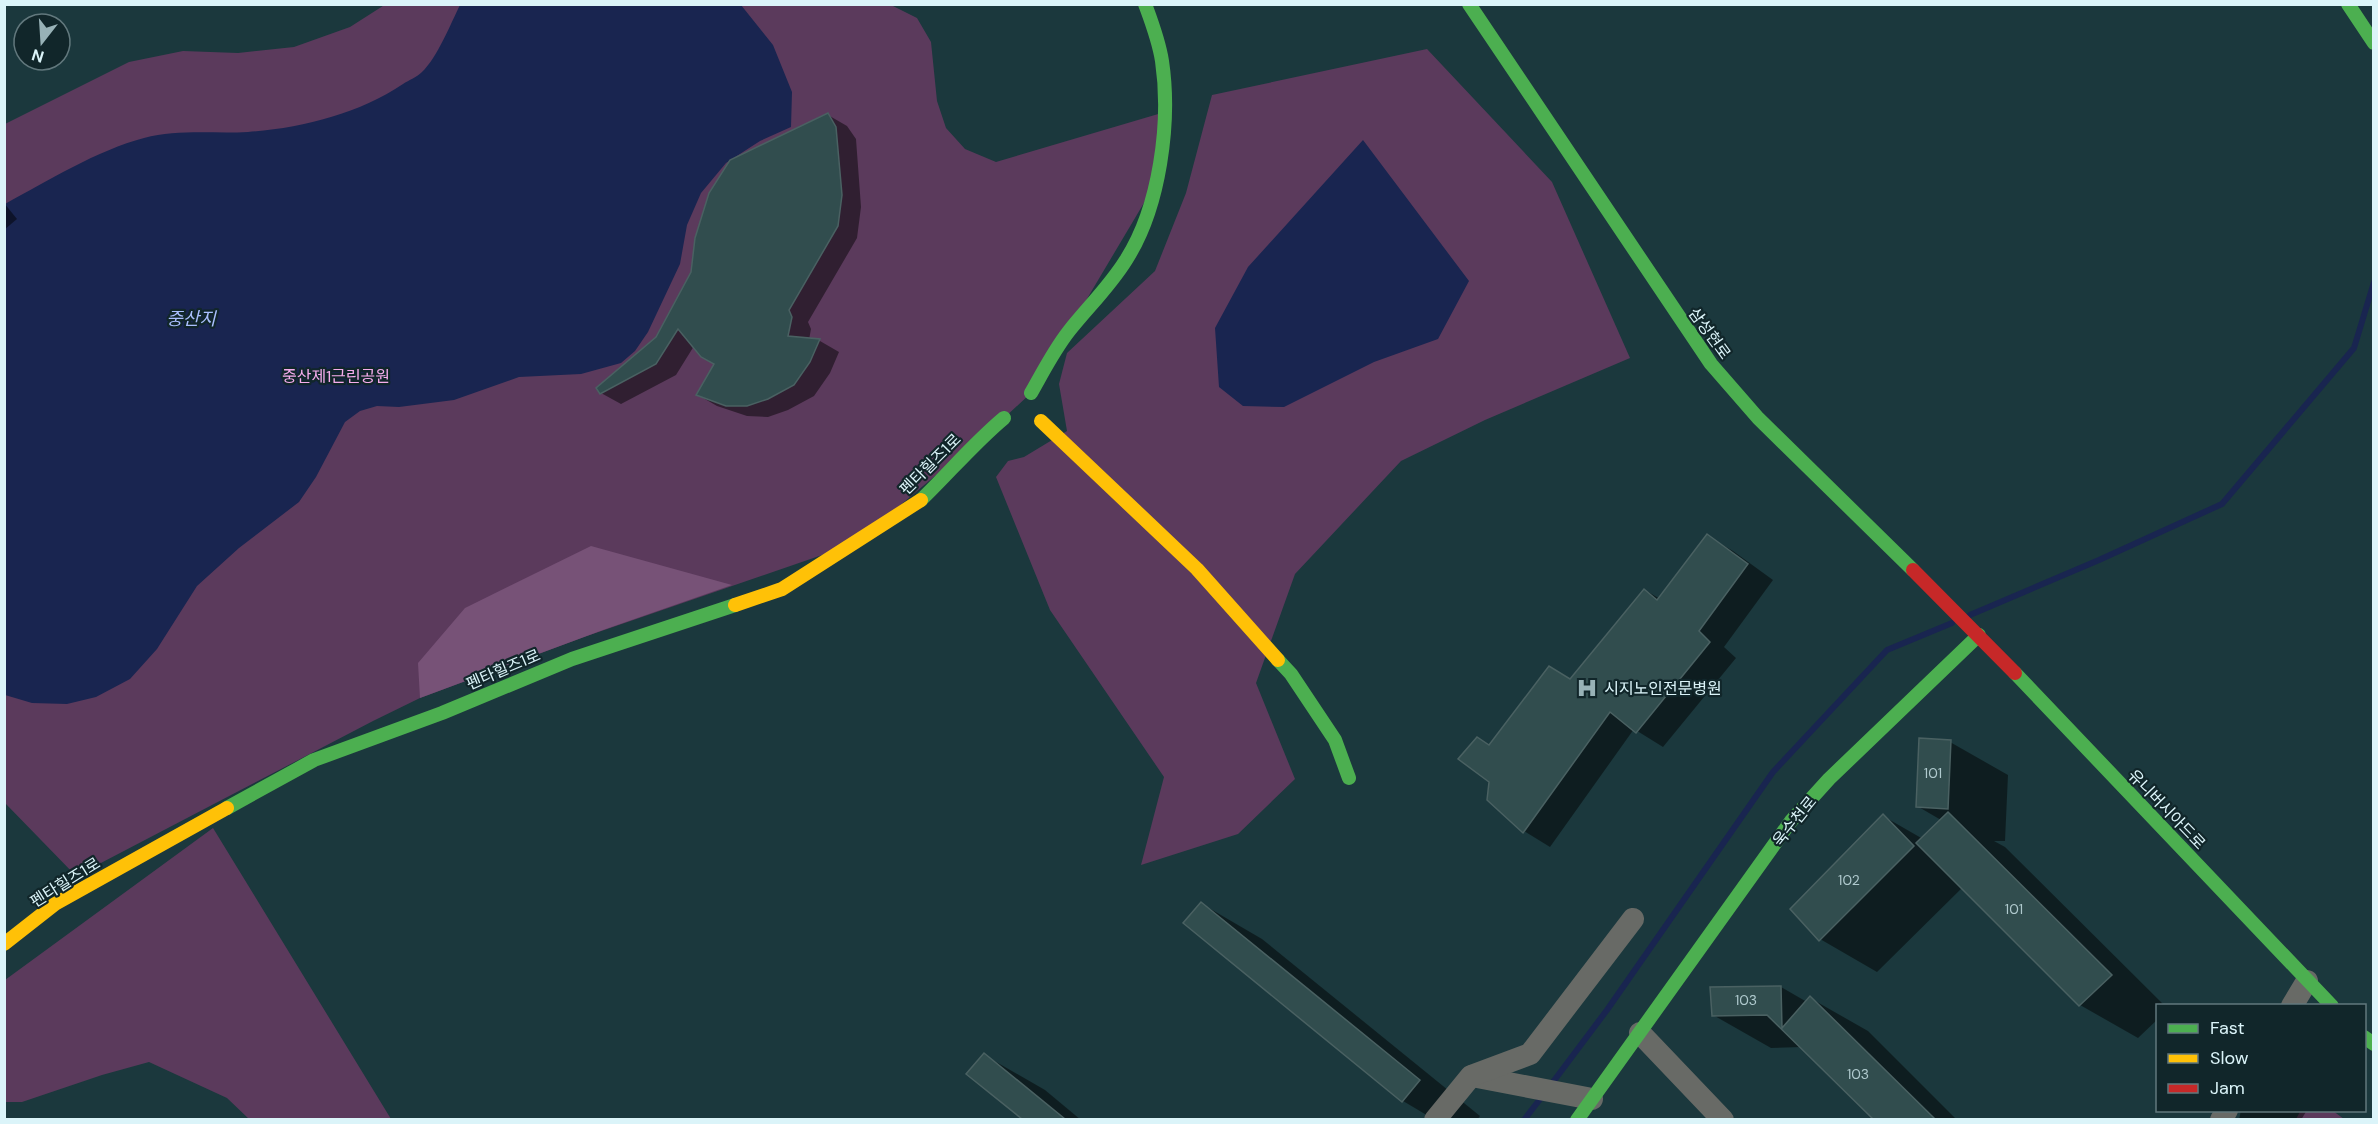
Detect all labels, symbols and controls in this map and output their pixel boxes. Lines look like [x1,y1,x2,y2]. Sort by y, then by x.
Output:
north arrow [12,12,72,72]
text: N [29,44,46,68]
street label: 삼성현로 [1684,303,1736,364]
water label: 중산지 [166,307,217,331]
park label: 중산제1근린공원 [282,366,390,387]
street label: 펜타힐즈1로 [895,429,966,500]
street label: 펜타힐즈1로 [463,644,544,694]
hospital icon: 시지노인전문병원 [1575,676,1599,700]
place label: 시지노인전문병원 [1604,678,1722,699]
house number: 101 [1924,764,1942,782]
street label: 유니버시아드로 [2123,765,2210,854]
street label: 욱수천로 [1768,792,1821,851]
street label: 펜타힐즈1로 [26,853,104,912]
house number: 102 [1838,871,1860,889]
house number: 101 [2005,900,2023,918]
house number: 103 [1735,991,1757,1009]
legend [2156,1004,2366,1112]
text: Fast [2210,1016,2245,1040]
text: Slow [2210,1046,2249,1070]
house number: 103 [1847,1065,1869,1083]
text: Jam [2210,1076,2245,1100]

